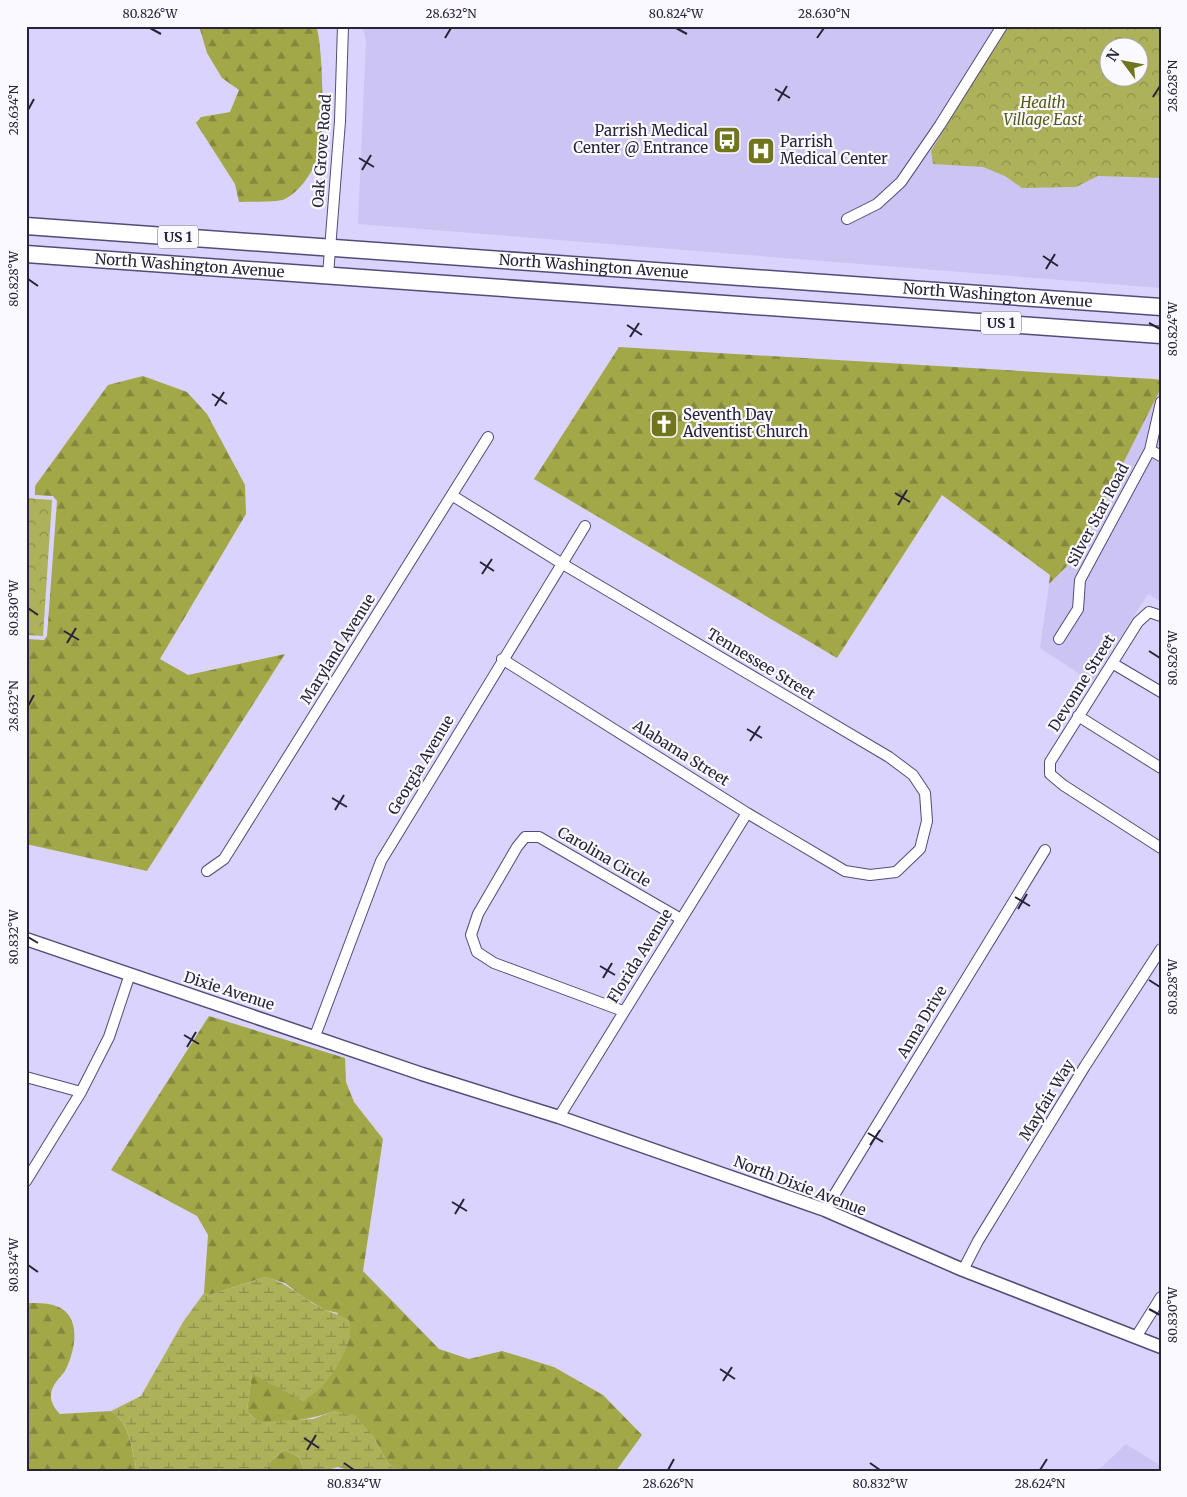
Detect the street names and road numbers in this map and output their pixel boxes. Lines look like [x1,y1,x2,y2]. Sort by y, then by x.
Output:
street label: Oak Grove Road [308,94,335,208]
road number: US 1 [158,226,198,248]
street label: North Washington Avenue [94,249,285,281]
street label: North Washington Avenue [498,250,689,282]
street label: North Washington Avenue [902,279,1093,311]
road number: US 1 [981,312,1021,334]
street label: Silver Star Road [1062,460,1133,570]
street label: Maryland Avenue [296,590,379,707]
street label: Tennessee Street [704,624,819,703]
street label: Devonne Street [1044,631,1119,735]
street label: Georgia Avenue [383,711,458,818]
street label: Alabama Street [629,715,733,790]
street label: Carolina Circle [554,822,654,891]
street label: Florida Avenue [603,905,676,1006]
street label: Dixie Avenue [182,967,277,1014]
street label: Anna Drive [892,982,951,1062]
street label: Mayfair Way [1015,1056,1078,1144]
street label: North Dixie Avenue [731,1152,869,1220]

